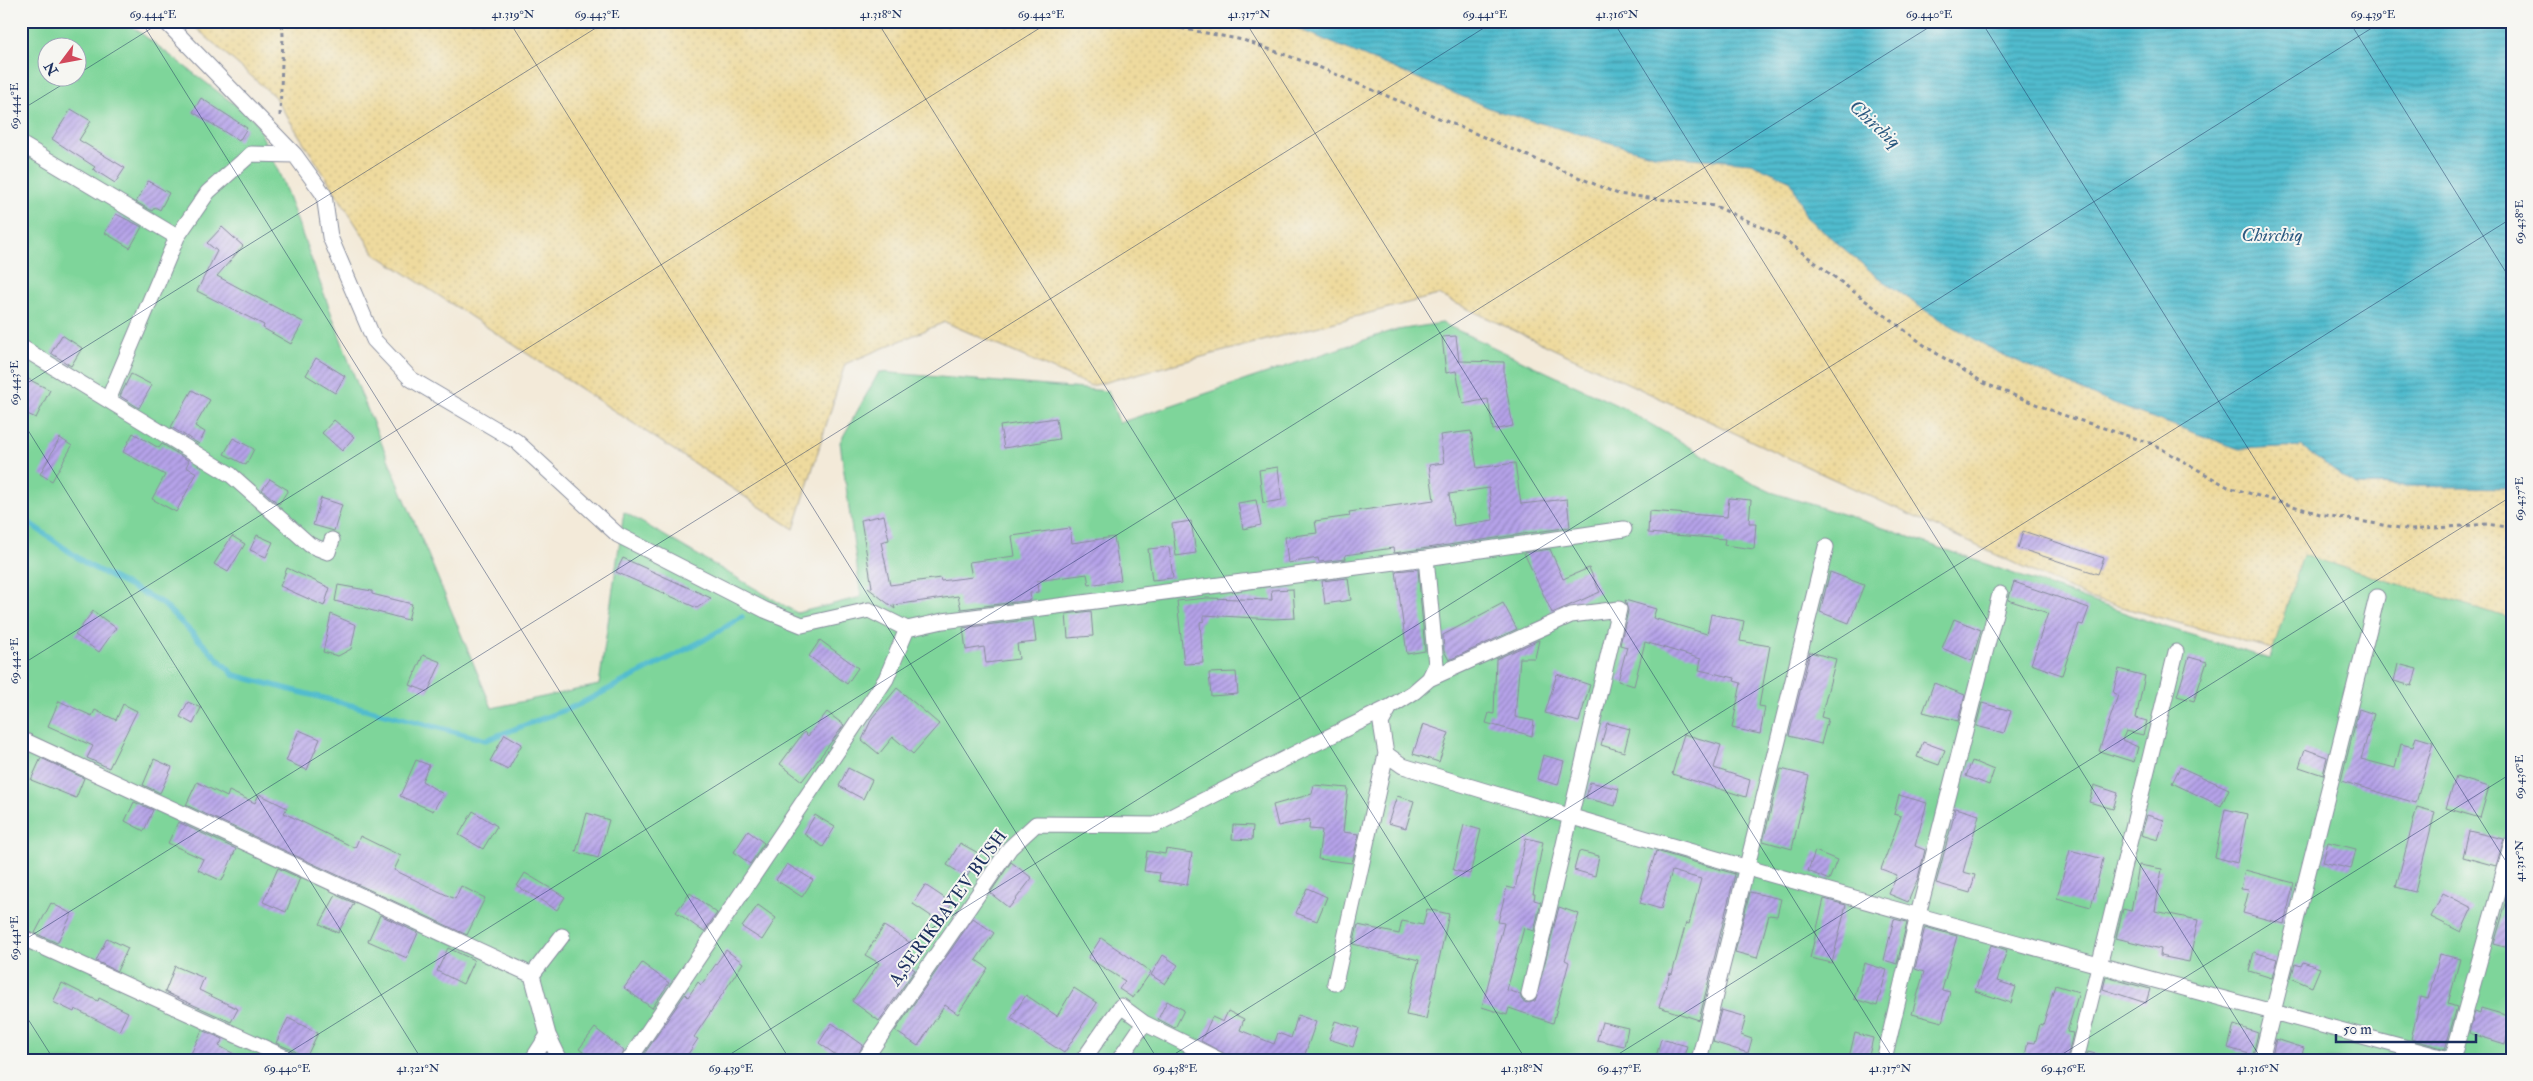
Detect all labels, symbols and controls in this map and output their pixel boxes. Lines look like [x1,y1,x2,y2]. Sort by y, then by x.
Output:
text: 69.444°E [130,7,177,22]
text: 41.319°N [491,7,535,22]
text: 69.443°E [574,7,620,22]
text: 41.318°N [860,7,903,22]
text: 69.442°E [1018,7,1065,22]
text: 41.317°N [1228,7,1270,22]
text: 69.441°E [1463,7,1508,22]
text: 41.316°N [1596,7,1639,22]
text: 69.440°E [1906,7,1953,22]
text: 69.439°E [2351,7,2396,22]
north arrow [38,38,88,88]
text: N [41,58,62,79]
text: 69.444°E [7,82,22,129]
water label: Chirchiq [1844,95,1906,153]
text: 69.438°E [2512,200,2527,244]
water label: Chirchiq [2241,223,2303,247]
text: 69.443°E [7,360,22,406]
text: 69.437°E [2512,477,2527,521]
text: 69.442°E [7,637,22,684]
text: 69.436°E [2512,754,2527,799]
street label: A,SERIKBAYEV BUSH [883,825,1012,991]
text: 41.315°N [2512,840,2527,882]
text: 69.441°E [7,915,22,960]
scale bar [2336,1011,2476,1043]
text: 50 m [2343,1020,2372,1039]
text: 69.440°E [264,1061,311,1076]
text: 41.321°N [396,1061,440,1076]
text: 69.439°E [709,1061,754,1076]
text: 69.438°E [1153,1061,1197,1076]
text: 41.318°N [1501,1061,1544,1076]
text: 69.437°E [1597,1061,1641,1076]
text: 41.317°N [1869,1061,1911,1076]
text: 69.436°E [2041,1061,2086,1076]
text: 41.316°N [2237,1061,2280,1076]

